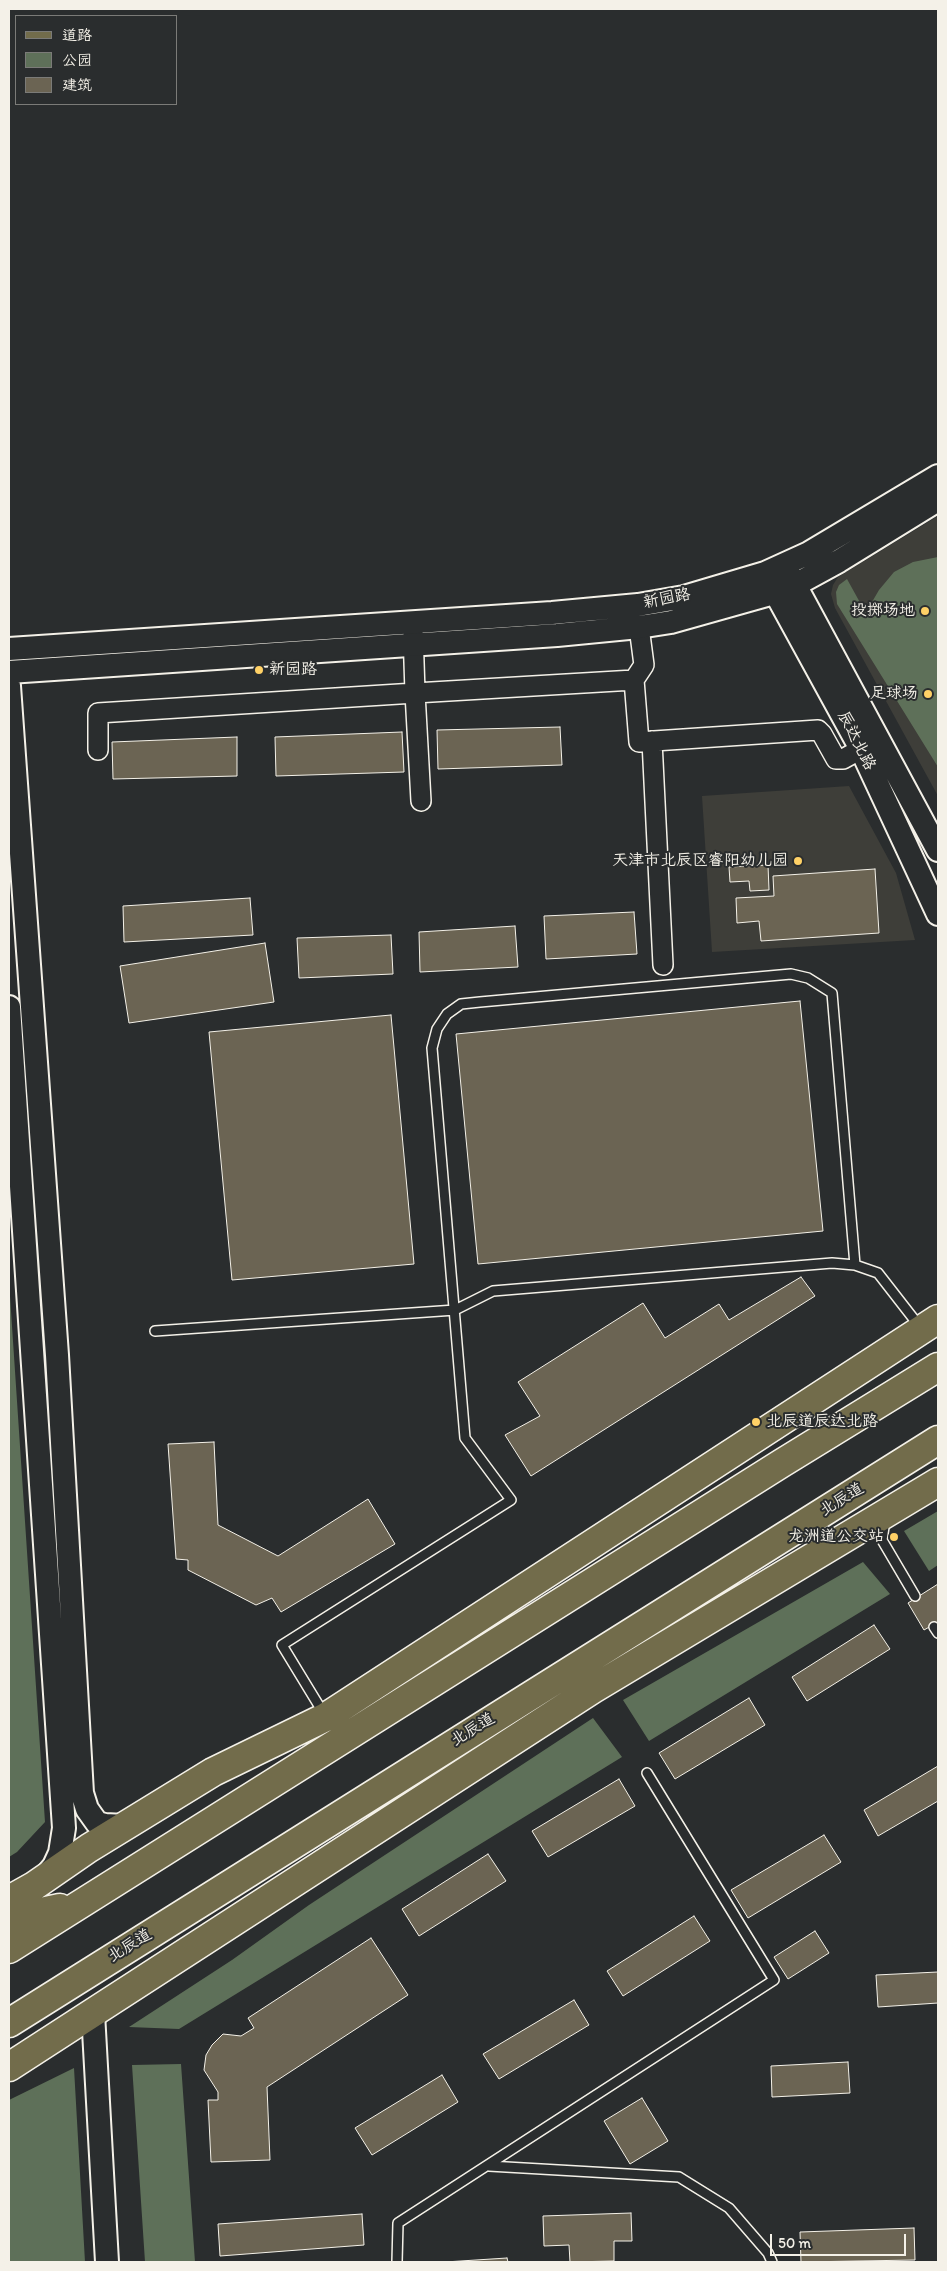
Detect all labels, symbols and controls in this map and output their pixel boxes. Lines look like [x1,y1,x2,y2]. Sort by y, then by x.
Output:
legend [15,15,178,105]
text: 道路 [62,26,92,44]
text: 公园 [62,51,92,69]
text: 建筑 [62,76,92,94]
street label: 新园路 [642,585,692,613]
place label: 投掷场地 [851,601,915,621]
marker: 投掷场地 [919,605,931,617]
place label: 新园路 [269,660,317,680]
marker: 新园路 [253,664,265,676]
place label: 足球场 [870,684,918,704]
marker: 足球场 [922,688,934,700]
street label: 辰达北路 [833,708,879,774]
place label: 天津市北辰区睿阳幼儿园 [612,851,788,871]
marker: 天津市北辰区睿阳幼儿园 [792,855,804,867]
place label: 北辰道辰达北路 [766,1412,878,1432]
marker: 北辰道辰达北路 [750,1416,762,1428]
street label: 北辰道 [817,1479,867,1521]
place label: 龙洲道公交站 [788,1527,884,1547]
marker: 龙洲道公交站 [888,1531,900,1543]
street label: 北辰道 [448,1709,498,1751]
street label: 北辰道 [105,1925,155,1967]
scale bar [772,2224,908,2256]
text: 50 m [778,2234,811,2252]

